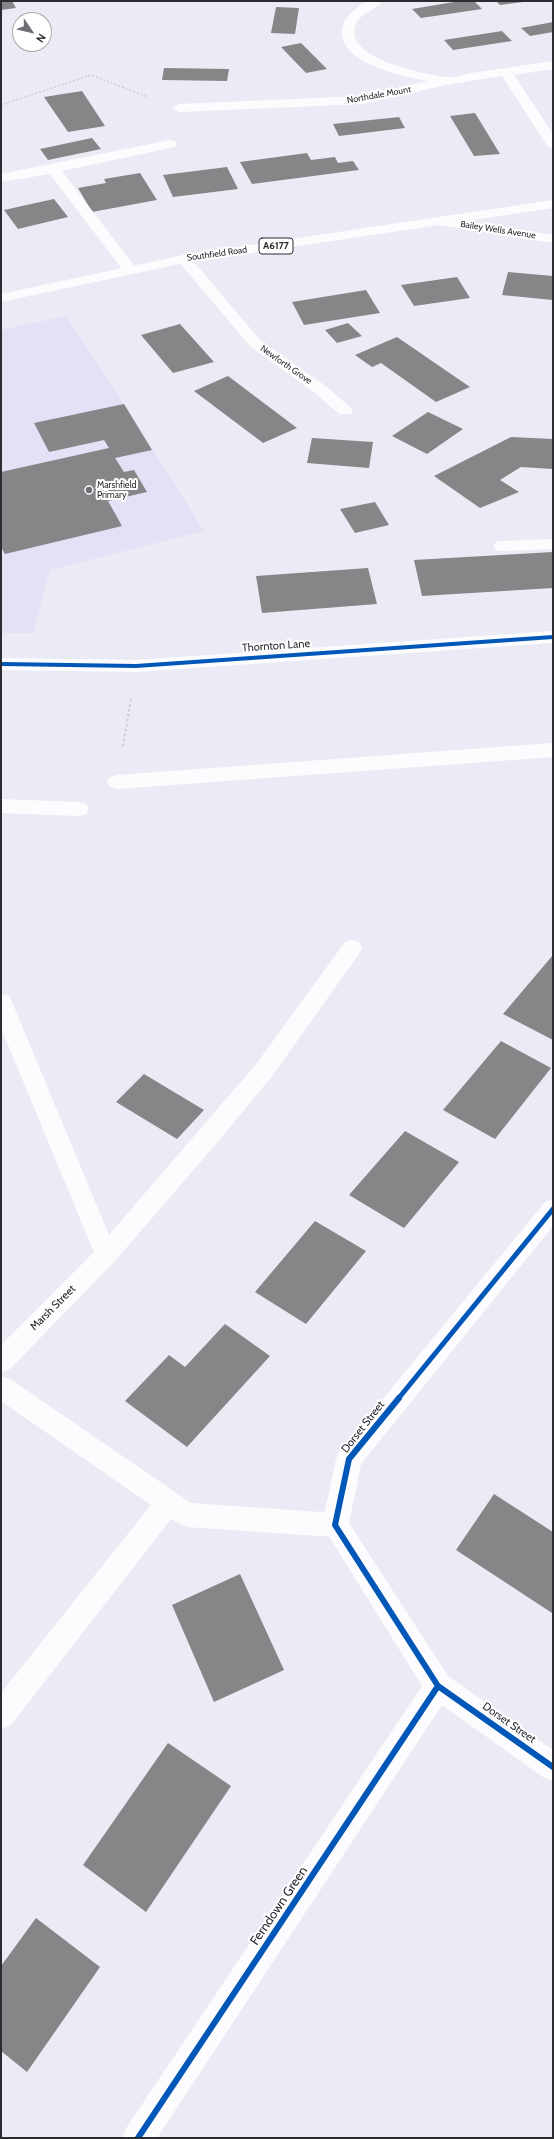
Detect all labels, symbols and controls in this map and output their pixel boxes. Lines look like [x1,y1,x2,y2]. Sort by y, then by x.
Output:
north arrow [12,12,52,52]
text: N [33,31,49,46]
street label: Northdale Mount [346,84,412,106]
street label: Bailey Wells Avenue [460,219,536,241]
road number: A6177 [259,238,293,254]
street label: Southfield Road [186,244,248,264]
street label: Newforth Grove [258,343,314,387]
place label: Marshfield Primary [97,480,137,501]
marker: Marshfield Primary [84,485,94,495]
street label: Thornton Lane [241,637,311,655]
street label: Marsh Street [28,1283,78,1333]
street label: Dorset Street [339,1398,387,1456]
street label: Dorset Street [480,1700,538,1746]
street label: Ferndown Green [247,1864,311,1948]

